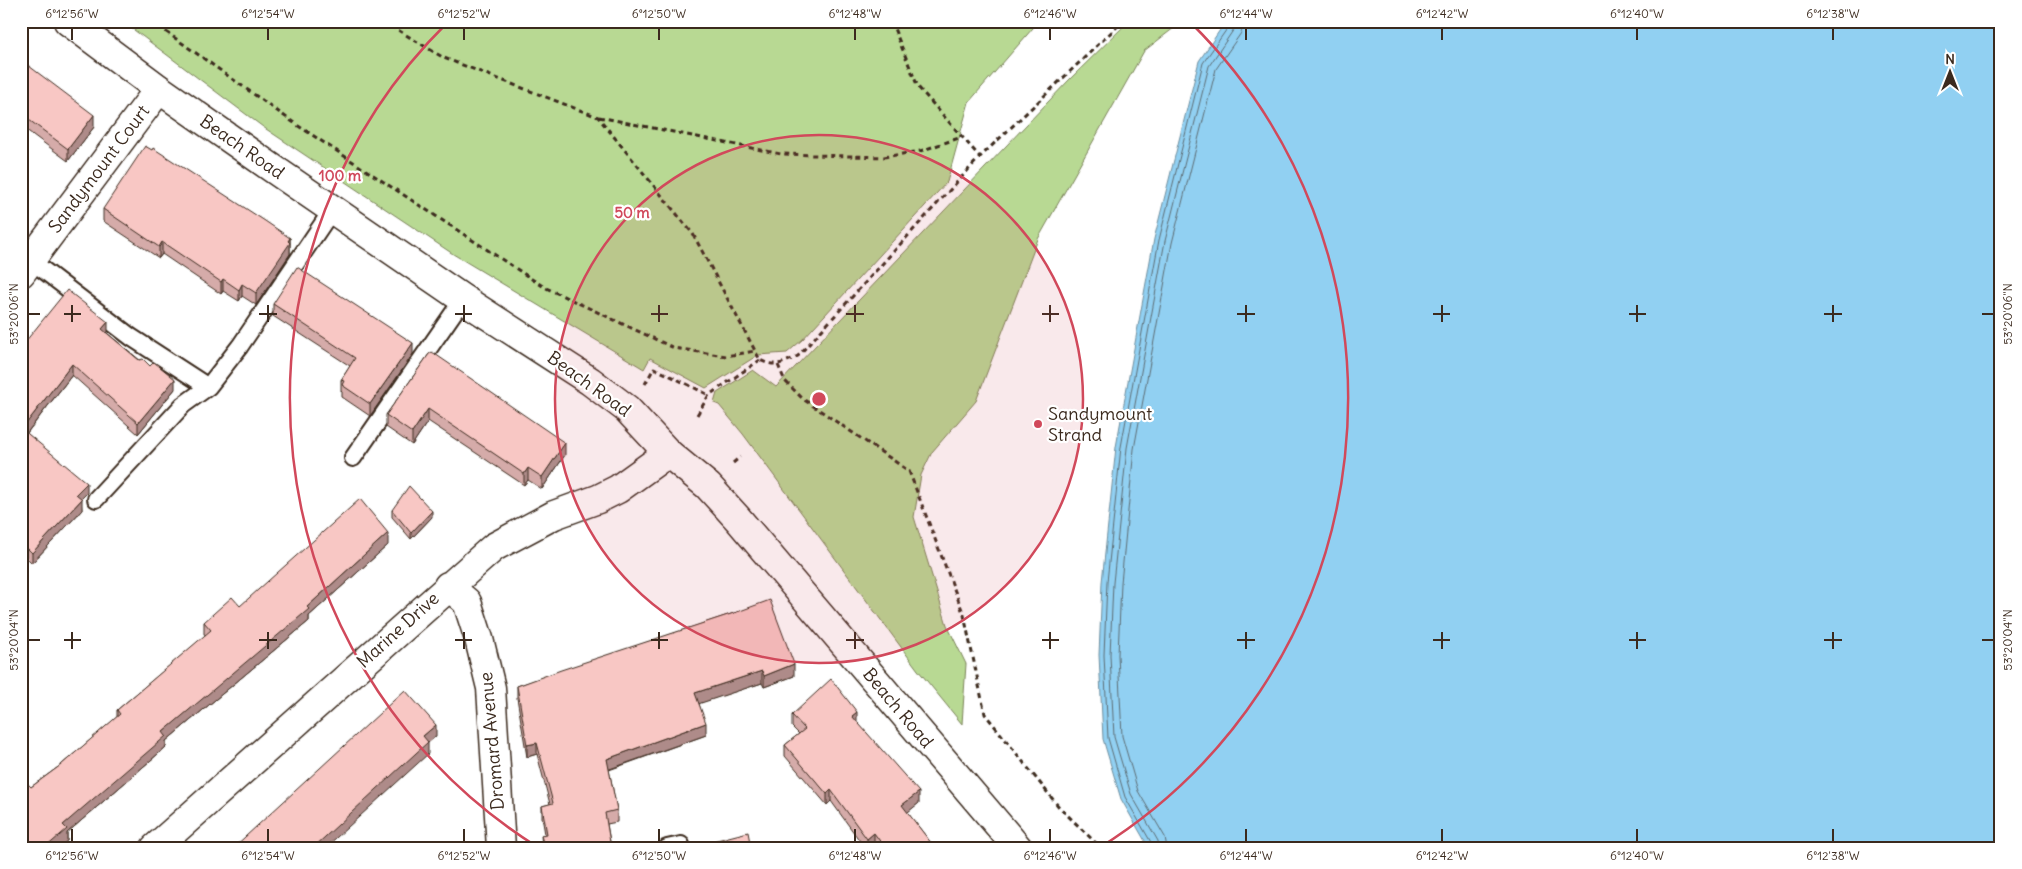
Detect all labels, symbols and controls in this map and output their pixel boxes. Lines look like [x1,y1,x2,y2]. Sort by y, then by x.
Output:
text: 6°12'56"W [45,6,99,21]
text: 6°12'54"W [241,6,295,21]
text: 6°12'52"W [437,6,491,21]
text: 6°12'50"W [632,6,686,21]
text: 6°12'48"W [828,6,882,21]
text: 6°12'46"W [1023,6,1077,21]
text: 6°12'44"W [1219,6,1273,21]
text: 6°12'42"W [1416,6,1468,21]
text: 6°12'40"W [1610,6,1664,21]
text: 6°12'38"W [1806,6,1860,21]
north arrow [1924,48,1974,98]
text: N [1945,50,1955,68]
street label: Sandymount Court [43,100,154,237]
street label: Beach Road [196,109,289,184]
text: 100 m [319,166,361,185]
text: 50 m [614,203,650,222]
text: 53°20'06"N [6,283,21,345]
text: 53°20'06"N [2000,283,2015,345]
street label: Beach Road [543,346,636,422]
centre of rings [810,390,828,408]
place label: Sandymount Strand [1048,402,1152,446]
marker: Sandymount Strand [1032,418,1044,430]
street label: Marine Drive [352,587,444,673]
text: 53°20'04"N [6,609,21,671]
text: 53°20'04"N [2000,609,2015,671]
street label: Beach Road [858,663,939,753]
street label: Dromard Avenue [474,671,509,811]
text: 6°12'56"W [45,848,99,863]
text: 6°12'54"W [241,848,295,863]
text: 6°12'52"W [437,848,491,863]
text: 6°12'50"W [632,848,686,863]
text: 6°12'48"W [828,848,882,863]
text: 6°12'46"W [1023,848,1077,863]
text: 6°12'44"W [1219,848,1273,863]
text: 6°12'42"W [1416,848,1468,863]
text: 6°12'40"W [1610,848,1664,863]
text: 6°12'38"W [1806,848,1860,863]

